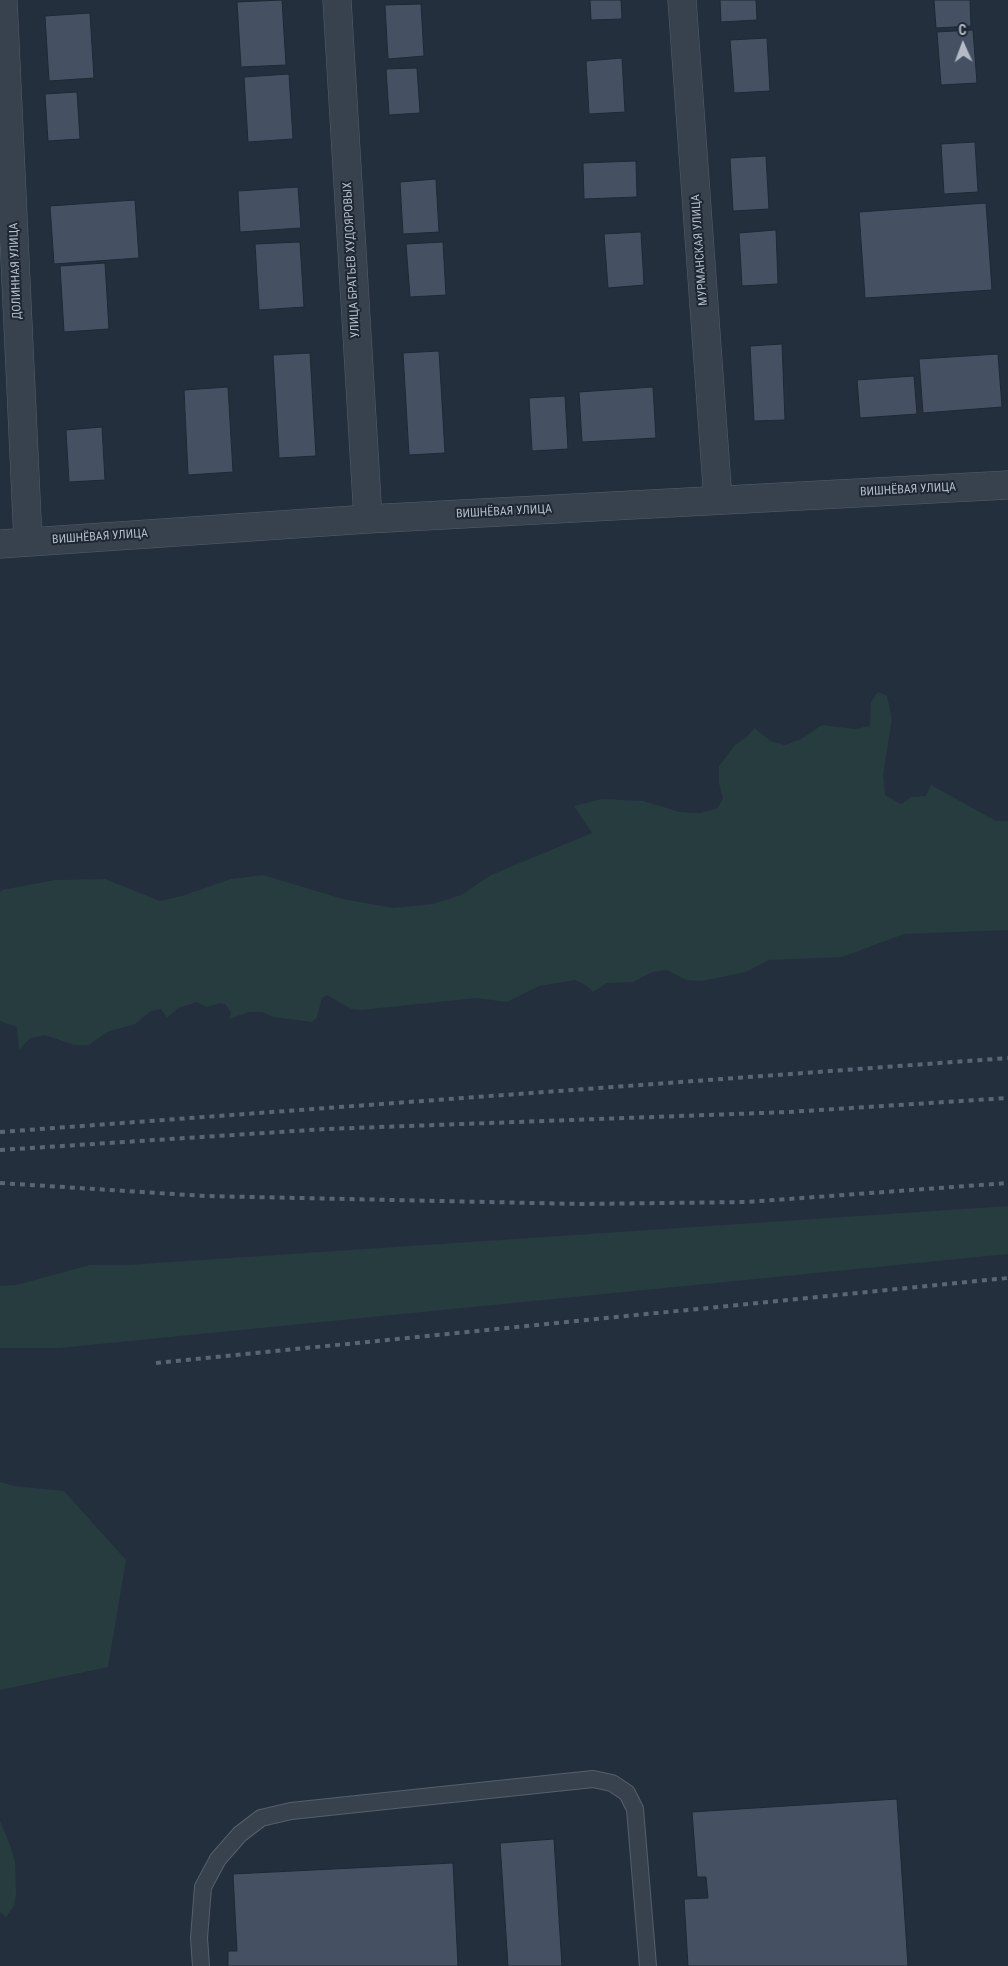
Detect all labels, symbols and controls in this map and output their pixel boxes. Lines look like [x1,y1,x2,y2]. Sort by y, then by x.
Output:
north arrow [938,20,988,70]
text: С [958,22,967,38]
street label: УЛИЦА БРАТЬЕВ ХУДОЯРОВЫХ [341,182,363,338]
street label: МУРМАНСКАЯ УЛИЦА [689,194,711,306]
street label: ДОЛИННАЯ УЛИЦА [7,222,25,320]
street label: ВИШНЁВАЯ УЛИЦА [860,480,956,500]
street label: ВИШНЁВАЯ УЛИЦА [456,502,552,522]
street label: ВИШНЁВАЯ УЛИЦА [52,526,148,548]

